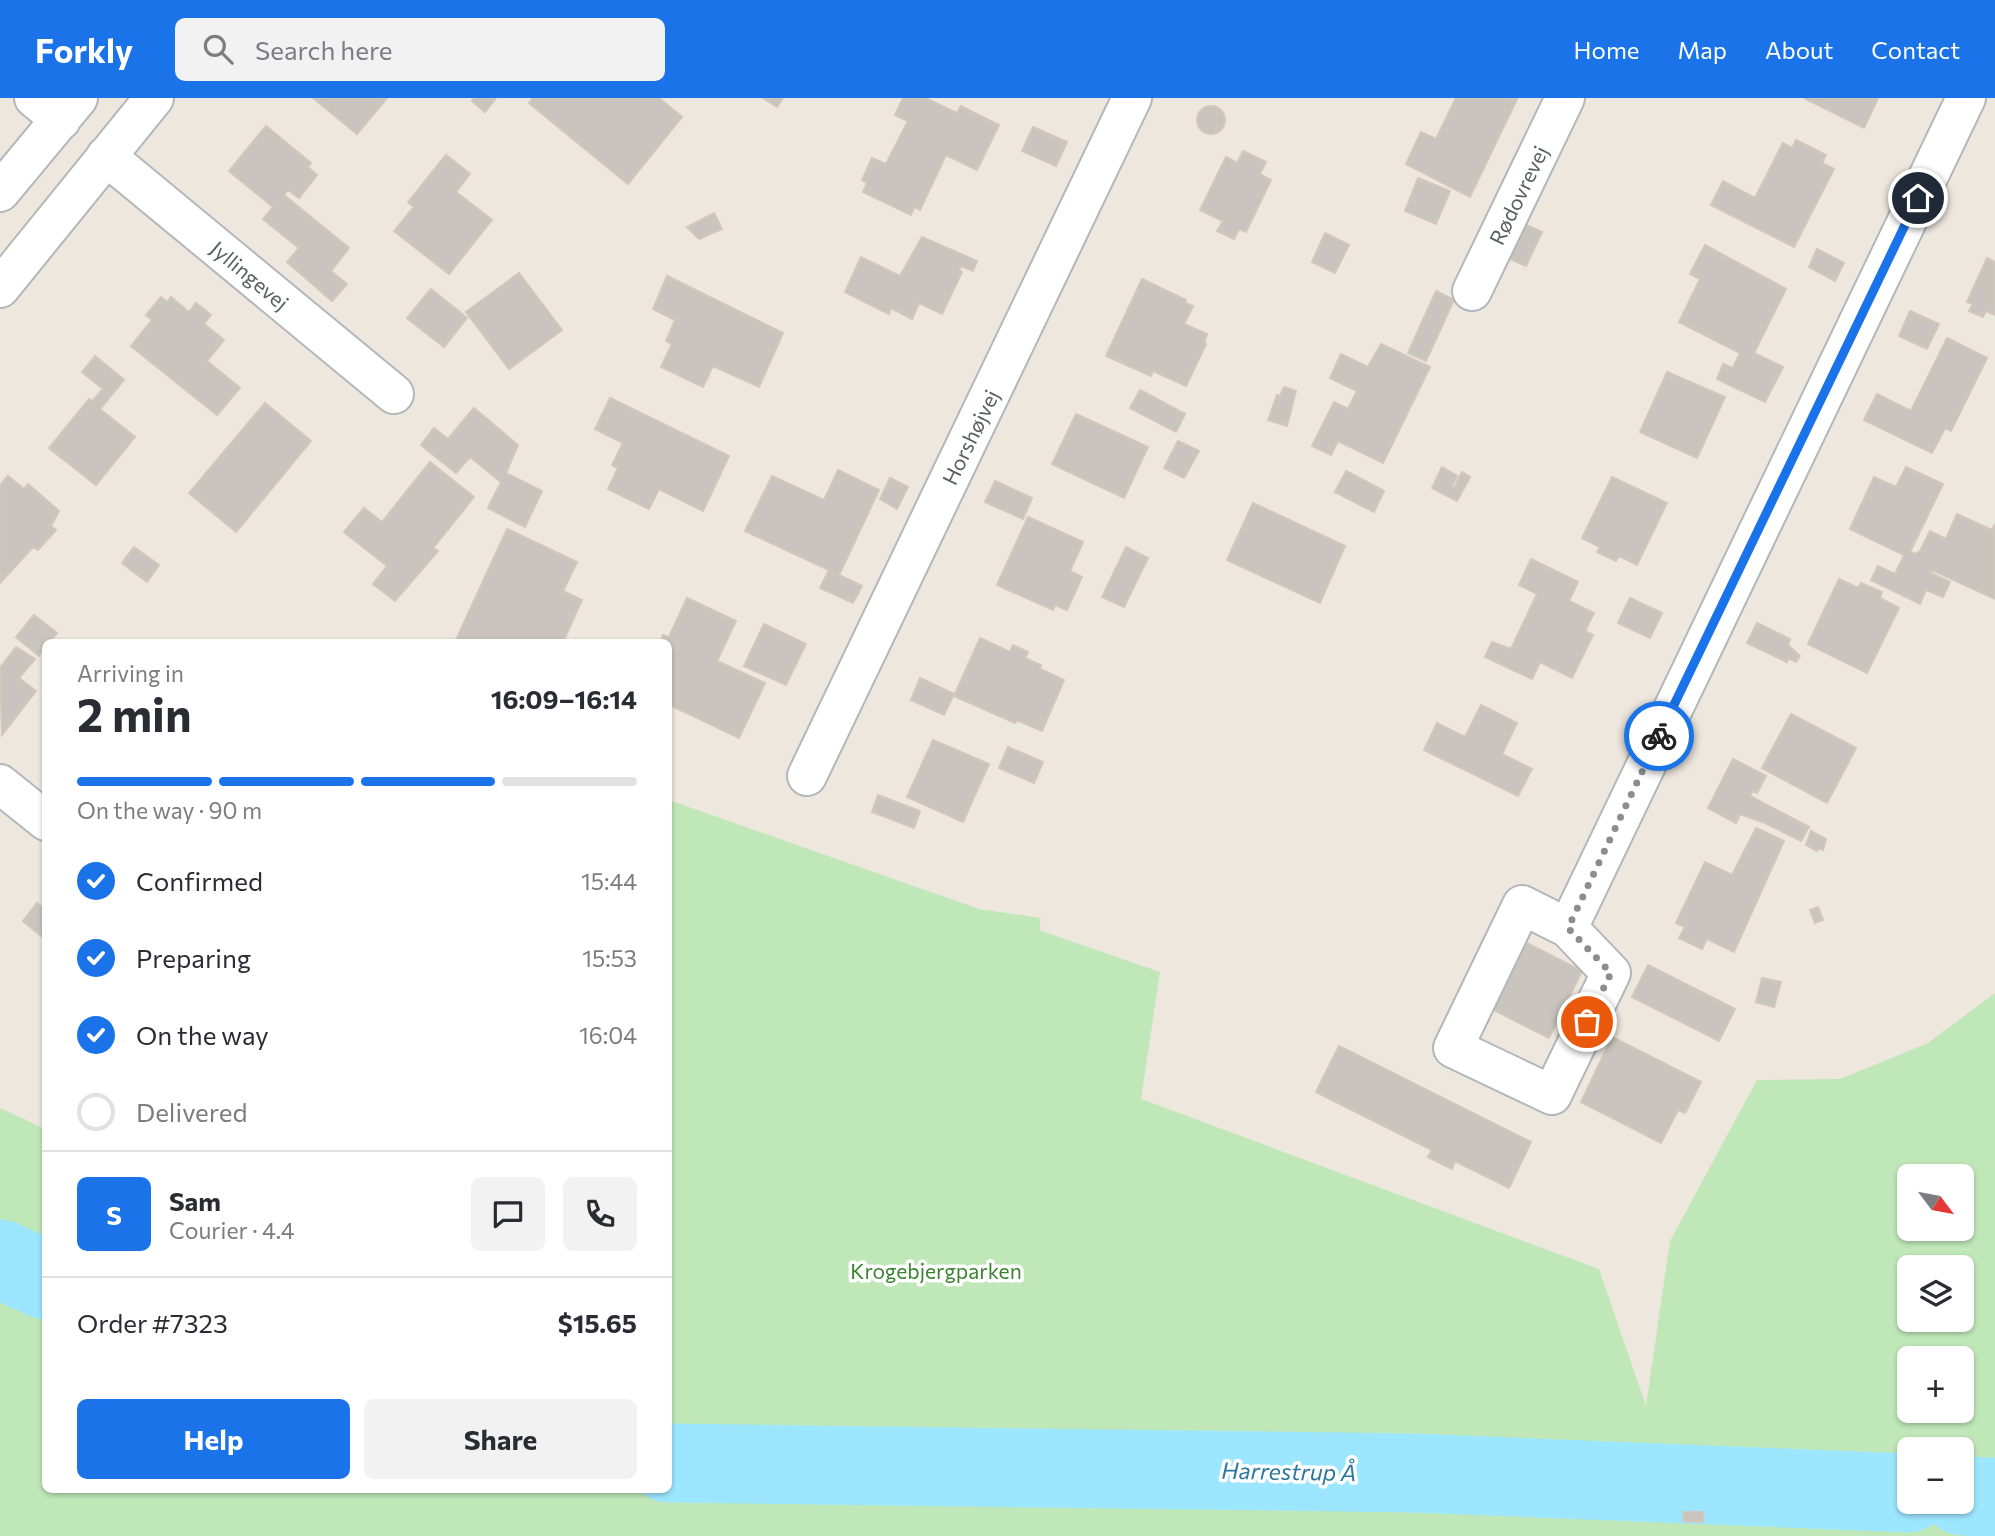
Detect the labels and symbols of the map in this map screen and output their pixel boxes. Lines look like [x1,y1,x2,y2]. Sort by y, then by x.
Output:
street label: Rødovrevej [1483,142,1553,248]
pin [1888,168,1948,228]
street label: Jyllingevej [206,235,294,315]
street label: Horshøjvej [936,385,1004,489]
courier [1624,701,1694,771]
pin [1557,992,1617,1052]
north arrow [1897,1164,1974,1241]
park label: Krogebjergparken [850,1258,1022,1283]
water label: Harrestrup Å [1221,1456,1357,1486]

